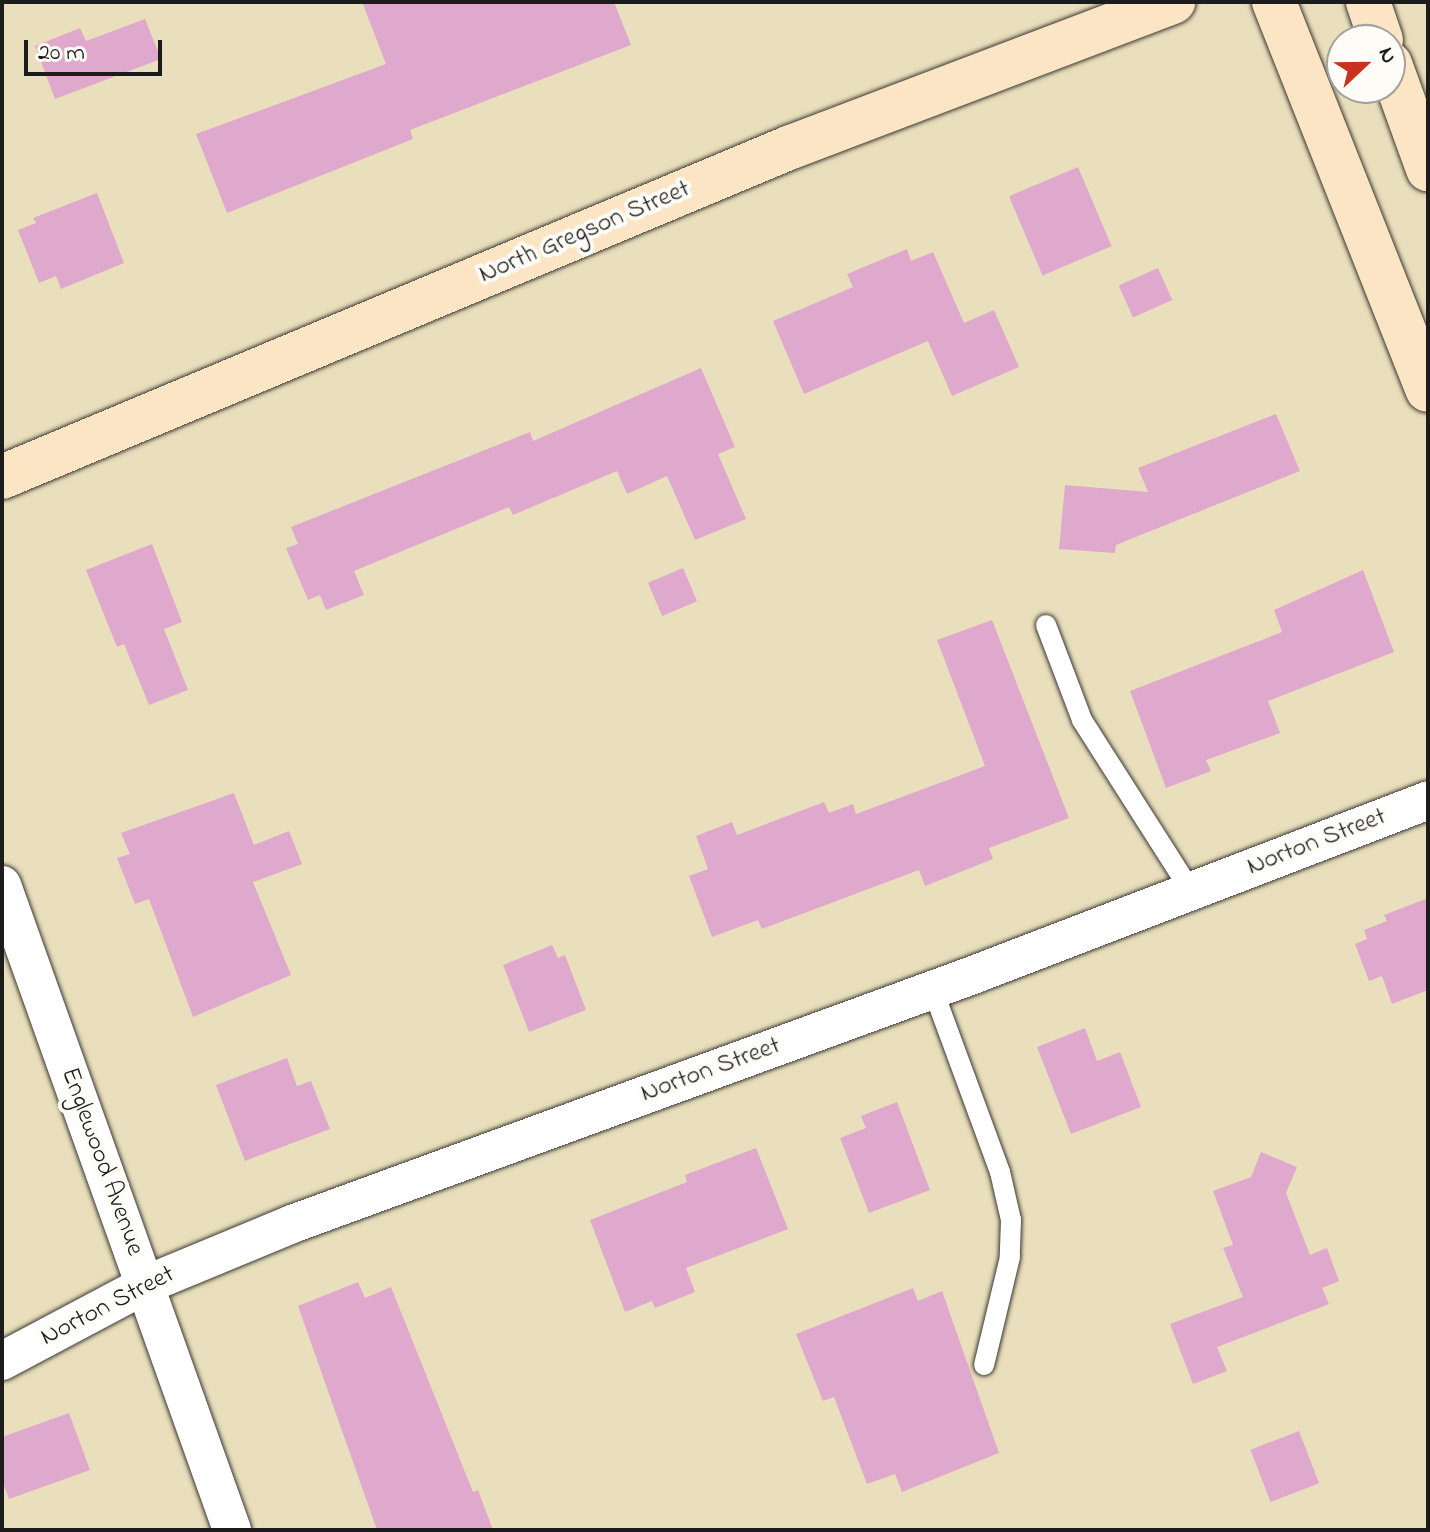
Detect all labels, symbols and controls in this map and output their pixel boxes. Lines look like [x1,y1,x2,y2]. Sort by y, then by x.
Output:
scale bar [28,24,166,74]
north arrow [1326,24,1406,104]
text: 20 m [38,36,85,71]
text: N [1369,43,1404,69]
street label: North Gregson Street [475,174,695,292]
street label: Norton Street [1243,802,1391,884]
street label: Norton Street [637,1031,785,1111]
street label: Englewood Avenue [52,1064,150,1260]
street label: Norton Street [36,1260,180,1354]

